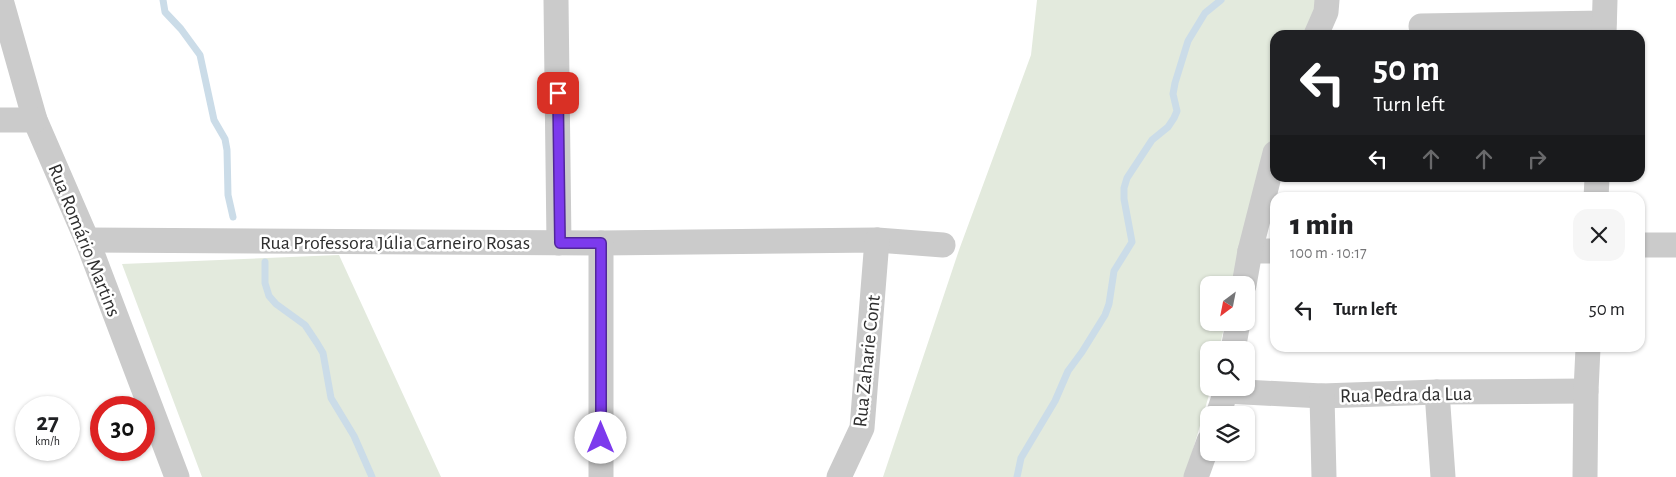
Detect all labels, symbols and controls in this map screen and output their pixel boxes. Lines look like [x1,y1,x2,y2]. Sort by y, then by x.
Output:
icon: left [1290,50,1355,115]
text: 50 m [1373,52,1440,87]
pin [537,72,579,114]
icon: arrive [544,79,572,107]
text: Turn left [1373,93,1445,115]
icon: left [1364,145,1392,173]
icon: ahead [1417,145,1445,173]
icon: ahead [1470,145,1498,173]
icon: right [1523,145,1551,173]
street label: Rua Romário Martins [44,161,124,320]
button: close [1573,209,1625,261]
text: 1 min [1290,210,1354,240]
street label: Rua Professora Júlia Carneiro Rosas [260,233,530,253]
text: 100 m · 10:17 [1290,245,1367,261]
north arrow [1200,276,1255,331]
map controls [1200,276,1255,461]
street label: Rua Zaharie Cont [850,293,884,428]
icon: left [1290,296,1318,324]
text: Turn left [1333,300,1397,319]
text: 50 m [1589,300,1625,319]
button: search [1200,341,1255,396]
street label: Rua Pedra da Lua [1340,384,1472,406]
speed limit sign: 30 [90,396,155,461]
button: layers [1200,406,1255,461]
text: 27 [36,410,59,435]
position arrow [574,411,626,463]
text: km/h [35,435,60,447]

